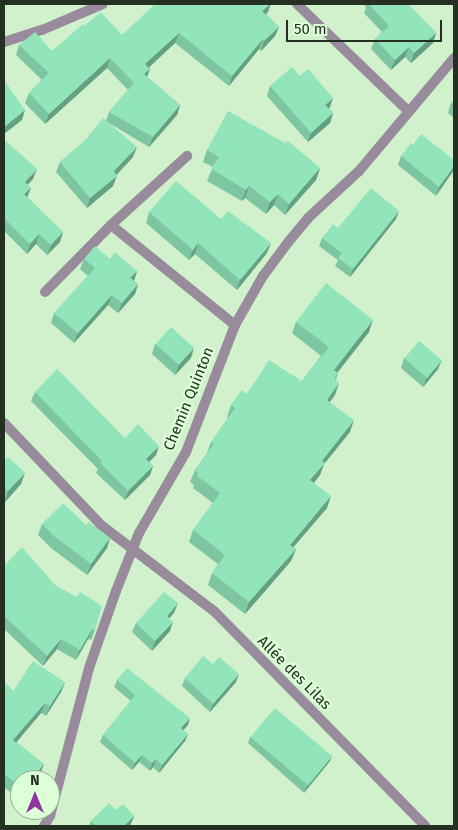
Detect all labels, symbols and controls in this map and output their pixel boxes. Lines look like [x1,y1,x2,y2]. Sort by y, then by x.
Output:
scale bar [288,10,444,42]
text: 50 m [294,20,327,38]
street label: Chemin Quinton [160,345,218,453]
street label: Allée des Lilas [253,632,335,714]
north arrow [10,770,60,820]
text: N [30,772,40,789]

